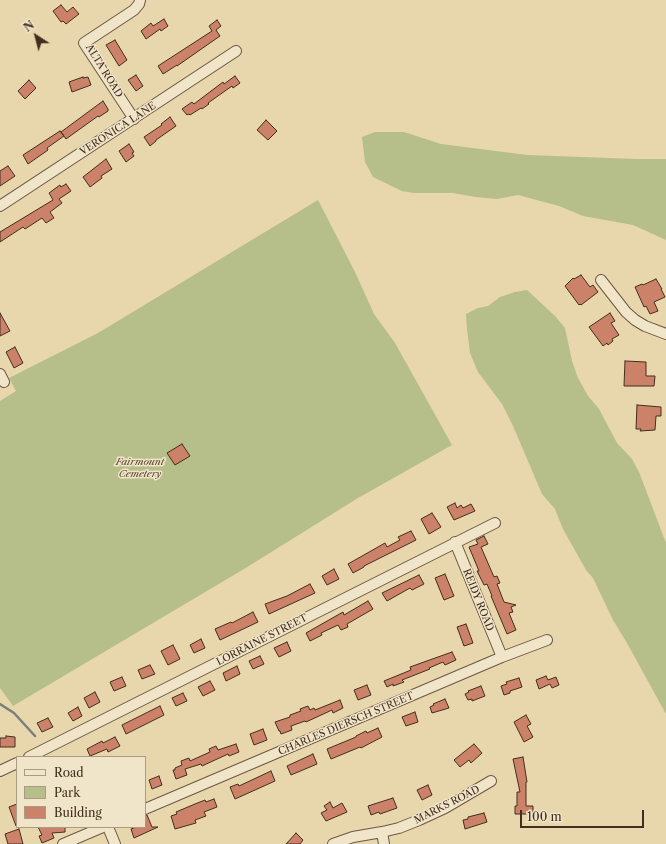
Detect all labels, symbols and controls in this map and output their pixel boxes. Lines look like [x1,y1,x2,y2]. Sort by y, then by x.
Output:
north arrow [16,16,56,56]
text: N [21,18,37,35]
street label: ALTA ROAD [83,42,125,100]
street label: VERONICA LANE [78,100,158,158]
park label: Fairmount Cemetery [116,456,164,480]
street label: REIDY ROAD [460,567,496,633]
street label: LORRAINE STREET [215,612,309,668]
street label: CHARLES DIERSCH STREET [276,690,416,758]
legend [16,756,146,828]
text: Road [54,765,84,780]
street label: MARKS ROAD [412,783,482,827]
text: Park [54,785,80,800]
scale bar [522,802,646,828]
text: Building [54,805,102,820]
text: 100 m [527,809,562,824]

